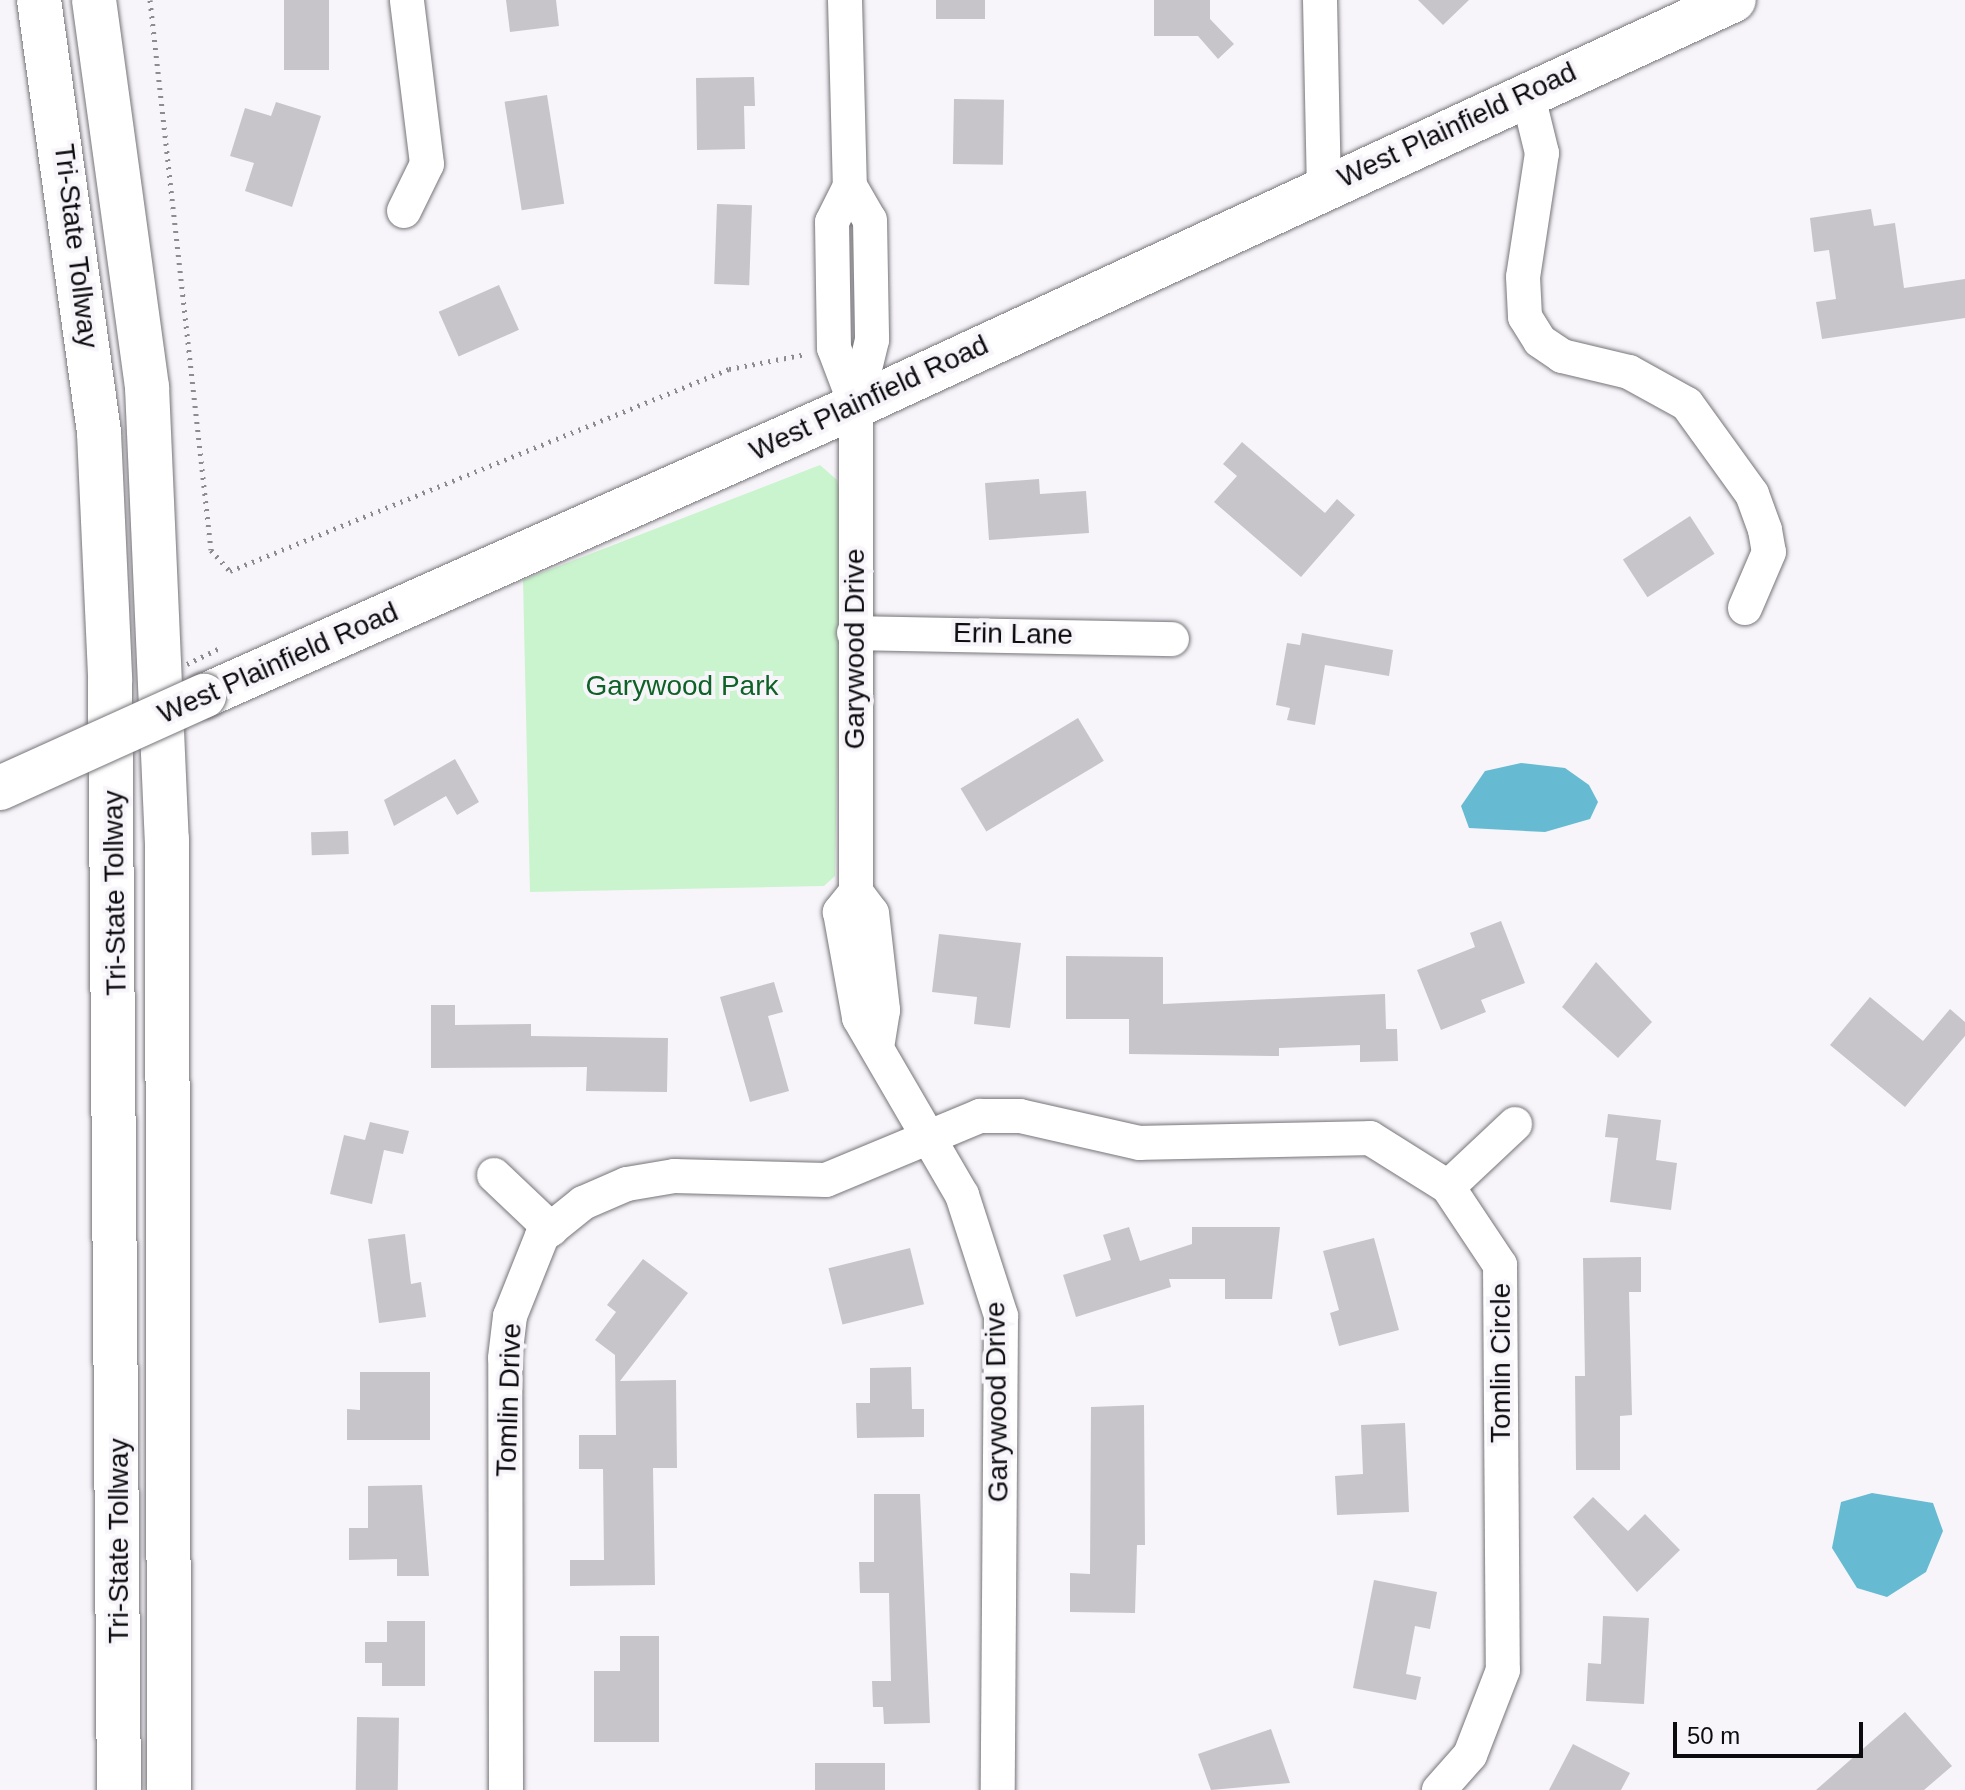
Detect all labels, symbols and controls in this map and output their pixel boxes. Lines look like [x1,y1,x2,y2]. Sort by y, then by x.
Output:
street label: West Plainfield Road [1332,55,1582,195]
street label: Tri-State Tollway [47,142,105,350]
street label: West Plainfield Road [744,328,994,468]
street label: Garywood Drive [838,549,872,749]
street label: West Plainfield Road [153,595,403,731]
street label: Erin Lane [953,616,1073,652]
park label: Garywood Park [586,669,778,703]
street label: Tri-State Tollway [96,790,134,996]
street label: Tomlin Circle [1484,1283,1518,1443]
street label: Garywood Drive [978,1301,1016,1503]
street label: Tomlin Drive [490,1322,528,1478]
street label: Tri-State Tollway [102,1438,136,1644]
scale bar [1677,1706,1867,1756]
text: 50 m [1687,1722,1740,1749]

